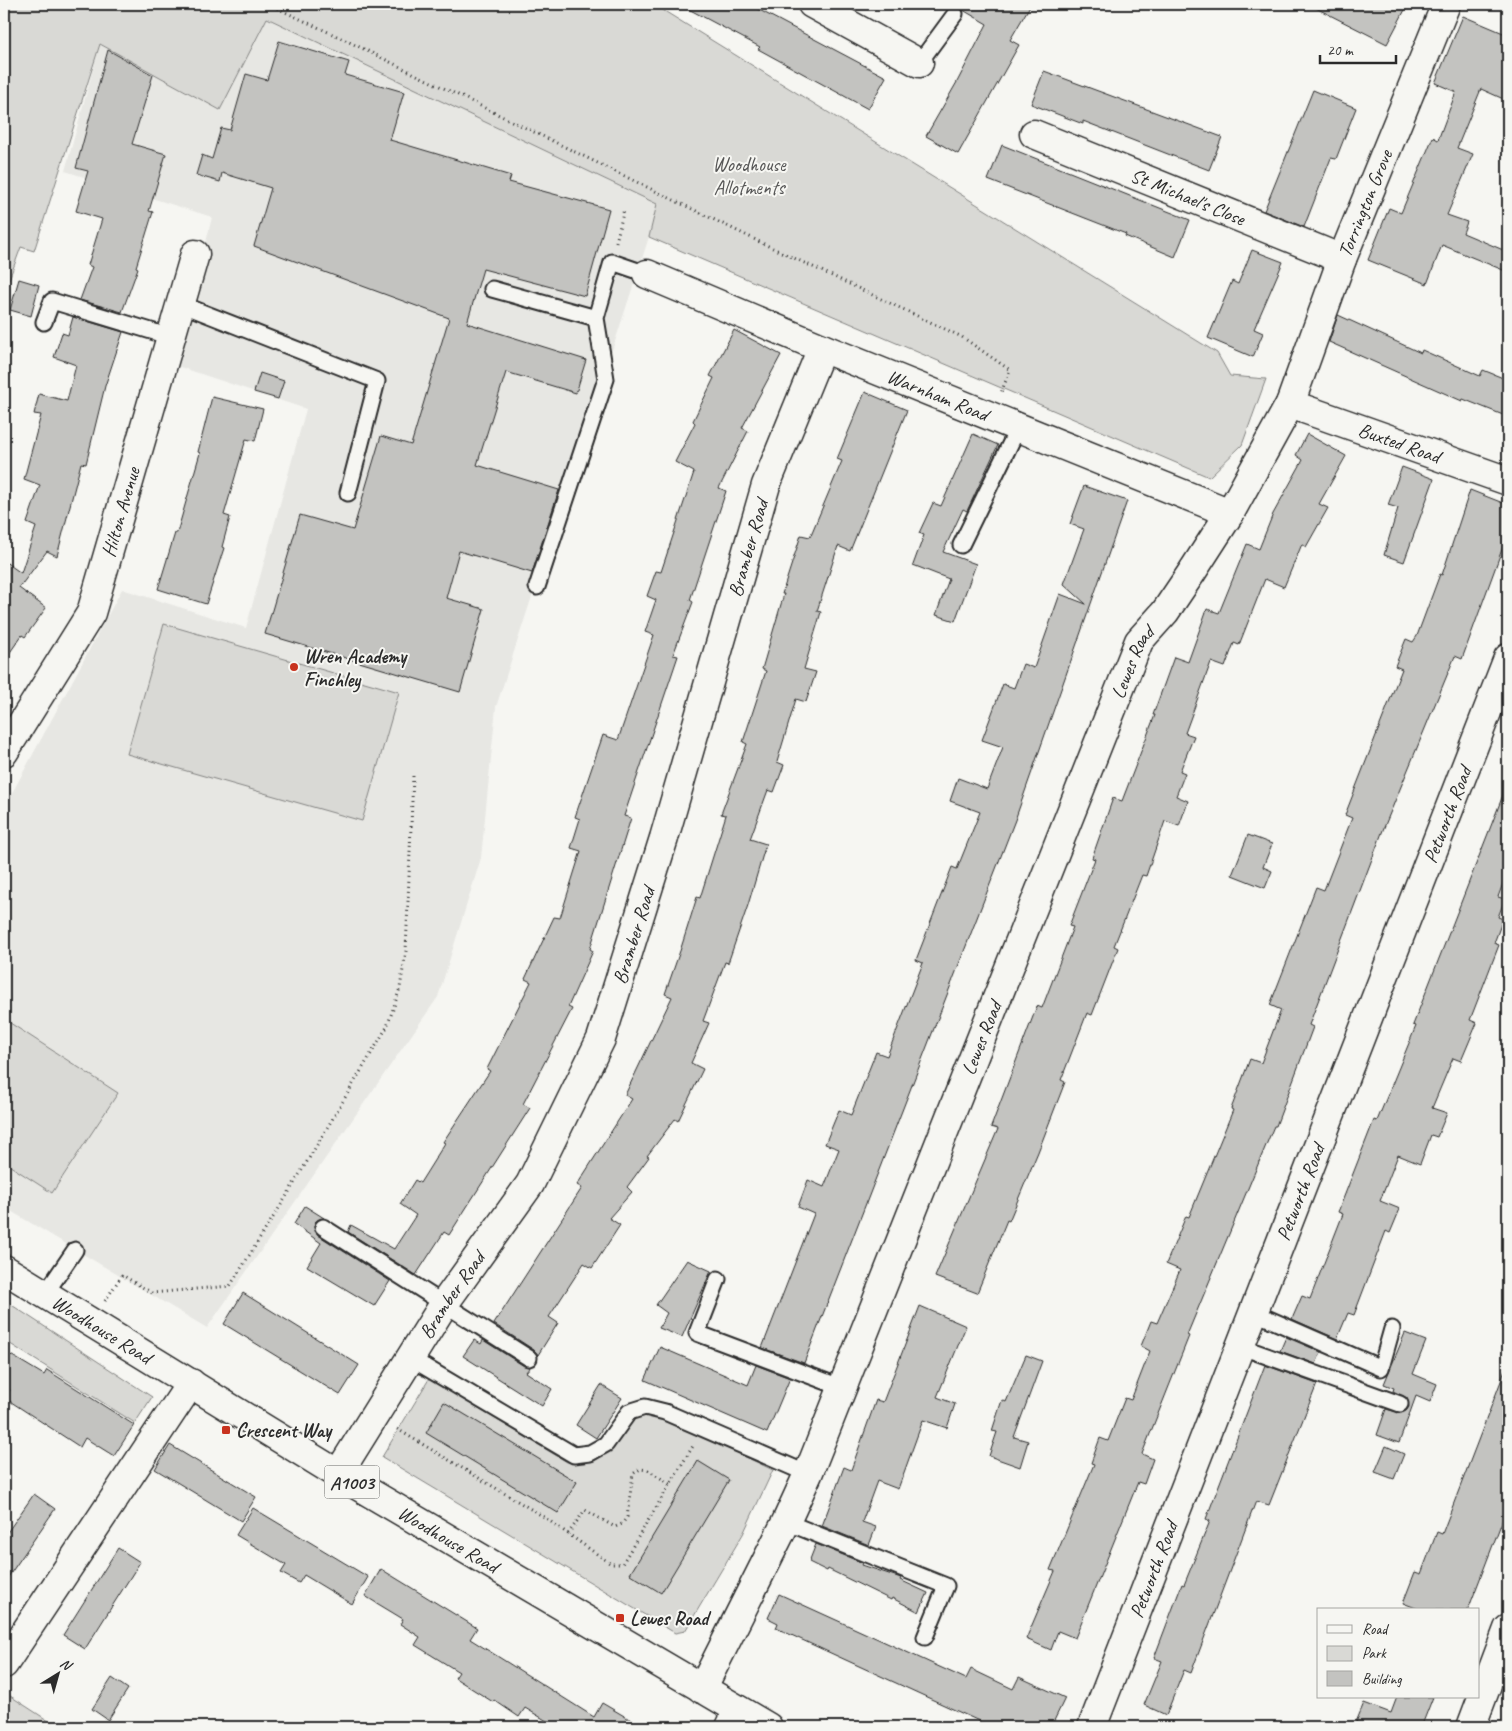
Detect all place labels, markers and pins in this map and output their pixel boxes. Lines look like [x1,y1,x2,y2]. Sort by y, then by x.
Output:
place label: Wren Academy Finchley [304,644,408,693]
marker: Wren Academy Finchley [288,661,300,673]
place label: Crescent Way [236,1418,333,1443]
marker: Crescent Way [220,1424,232,1436]
place label: Lewes Road [630,1606,712,1631]
marker: Lewes Road [614,1612,626,1624]

